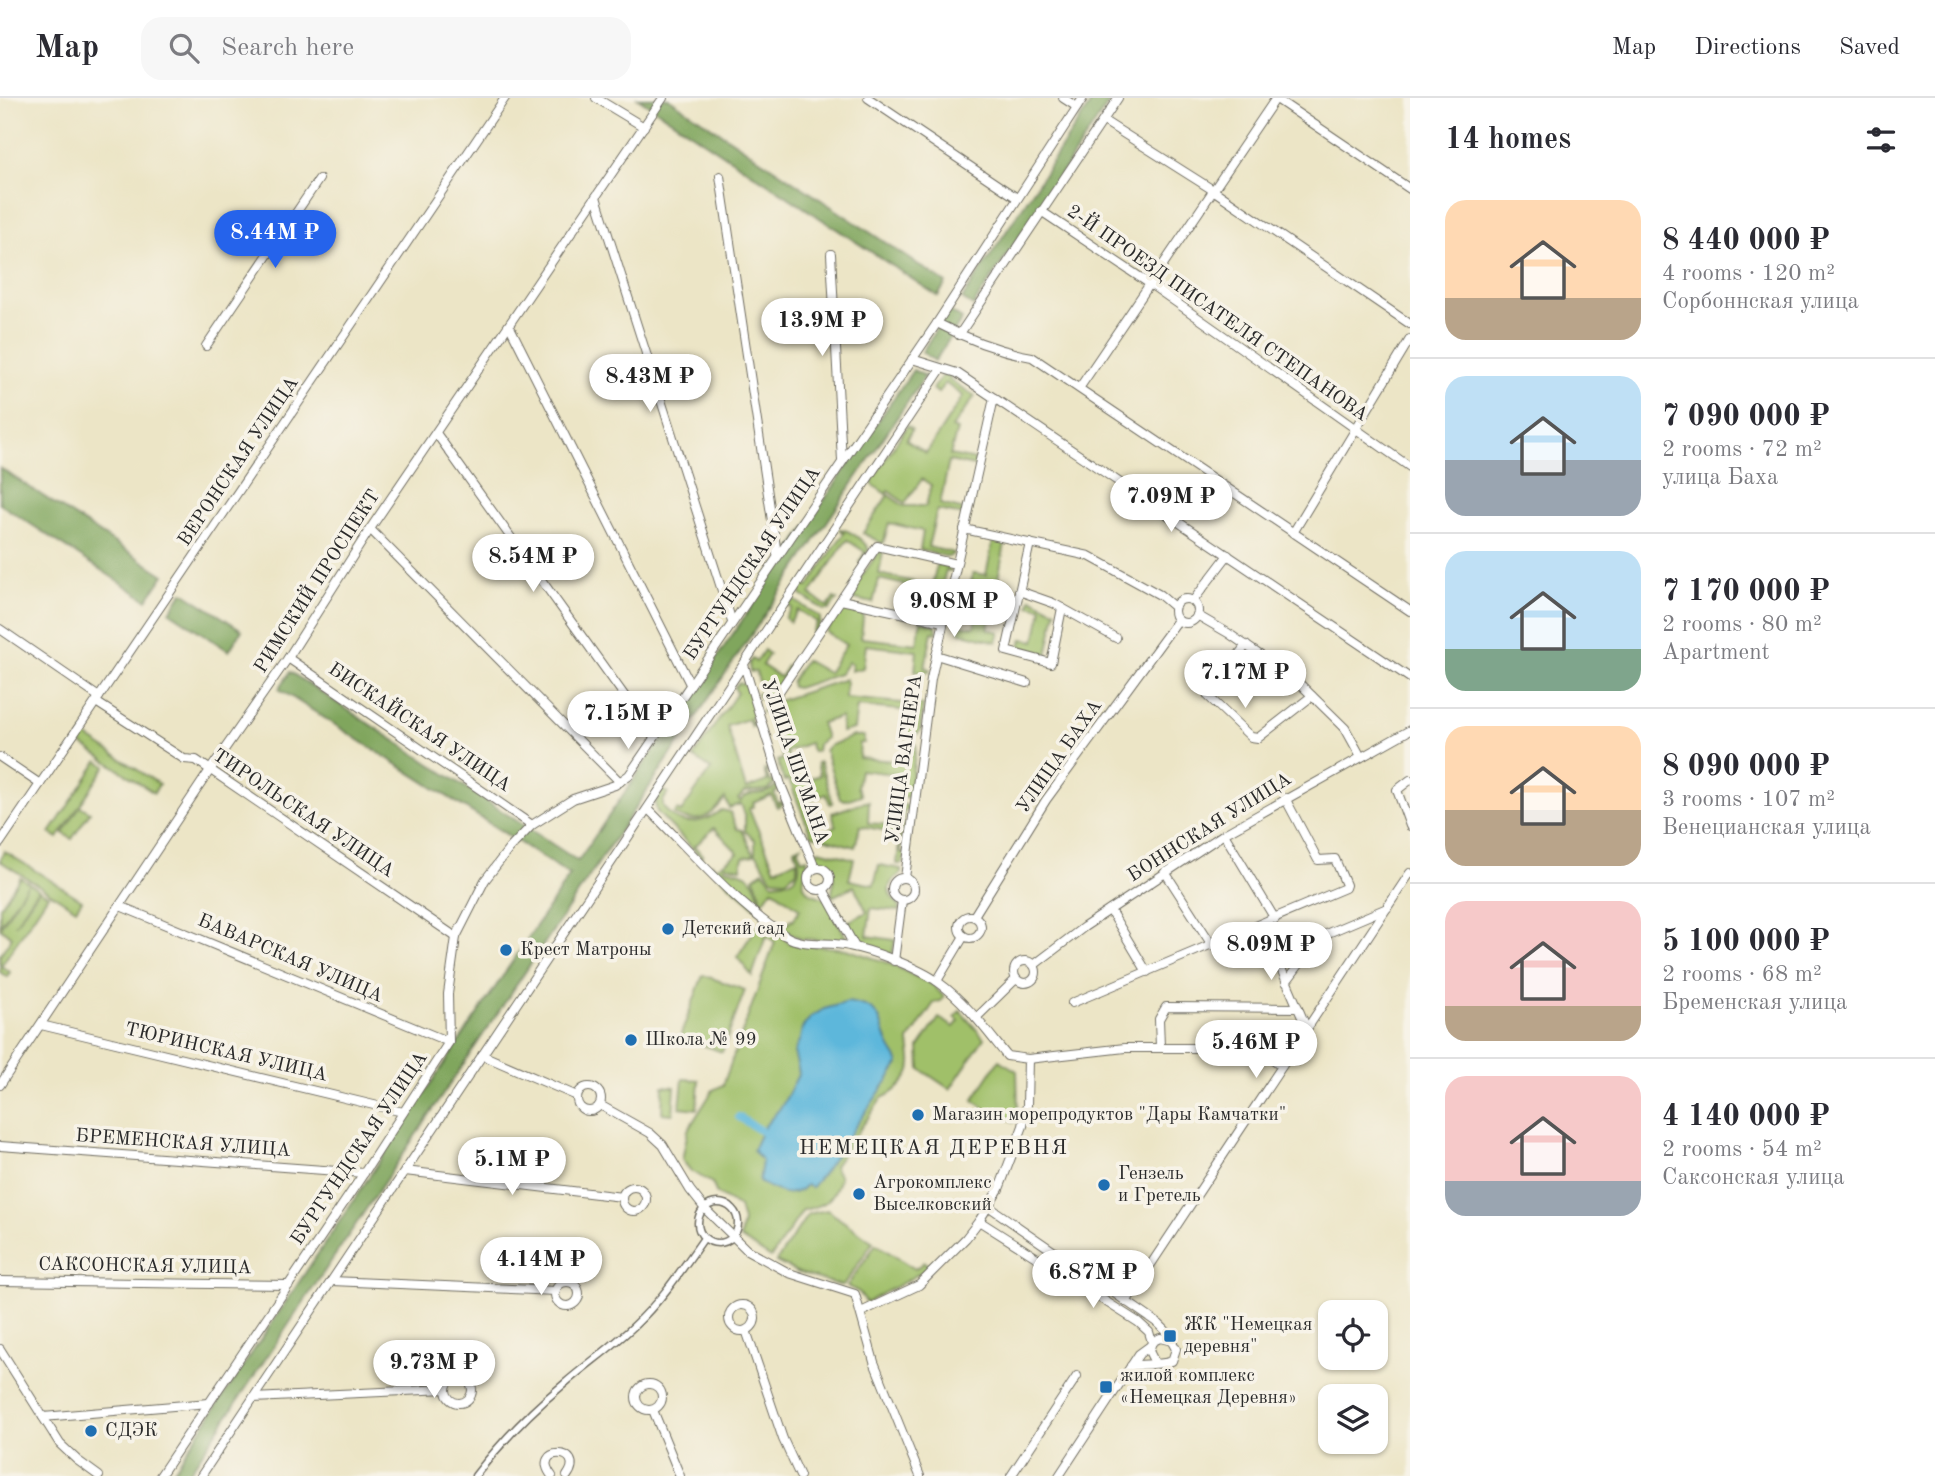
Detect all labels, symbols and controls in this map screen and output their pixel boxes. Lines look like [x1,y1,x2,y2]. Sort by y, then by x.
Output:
search box [141,17,631,80]
icon: search [165,29,203,67]
text: Map [35,32,99,65]
text: Search here [221,35,354,61]
text: Map [1612,36,1656,60]
text: Directions [1694,36,1801,60]
text: Saved [1839,36,1900,60]
icon: filters [1862,121,1900,159]
text: 14 homes [1445,125,1571,155]
street label: 2-Й ПРОЕЗД ПИСАТЕЛЯ СТЕПАНОВА [1063,199,1374,426]
pin: 8.44M ₽ [210,211,340,270]
text: 8.44M ₽ [230,221,320,244]
text: 8 440 000 ₽ [1662,226,1830,256]
icon: home [1501,228,1585,312]
text: 4 rooms · 120 m² [1662,262,1835,285]
text: Сорбоннская улица [1662,290,1859,313]
pin: 13.9M ₽ [757,299,887,358]
text: 13.9M ₽ [777,309,867,332]
pin: 8.43M ₽ [585,354,715,414]
text: 8.43M ₽ [605,365,695,388]
street label: ВЕРОНСКАЯ УЛИЦА [175,374,303,550]
text: 7 090 000 ₽ [1662,402,1830,432]
icon: home [1501,404,1585,488]
text: 2 rooms · 72 m² [1662,438,1822,461]
street label: БУРГУНДСКАЯ УЛИЦА [681,463,825,664]
text: улица Баха [1662,466,1778,489]
pin: 7.09M ₽ [1106,474,1236,534]
street label: РИМСКИЙ ПРОСПЕКТ [248,485,384,677]
text: 7.09M ₽ [1126,485,1216,508]
pin: 8.54M ₽ [468,534,598,594]
text: 8.54M ₽ [488,545,578,568]
text: 7 170 000 ₽ [1662,577,1830,607]
icon: home [1501,579,1585,663]
pin: 9.08M ₽ [889,580,1019,639]
text: 9.08M ₽ [909,590,999,613]
text: 2 rooms · 80 m² [1662,613,1822,636]
text: Apartment [1662,641,1770,664]
pin: 7.17M ₽ [1180,650,1310,710]
street label: БИСКАЙСКАЯ УЛИЦА [324,657,516,796]
text: 7.17M ₽ [1200,661,1290,684]
street label: УЛИЦА ВАГНЕРА [884,673,926,845]
street label: УЛИЦА ШУМАНА [757,677,831,847]
pin: 7.15M ₽ [563,692,693,751]
street label: УЛИЦА БАХА [1014,697,1106,817]
text: 7.15M ₽ [583,702,673,725]
street label: ТИРОЛЬСКАЯ УЛИЦА [209,746,398,882]
text: 8 090 000 ₽ [1662,752,1830,782]
icon: home [1501,754,1585,838]
street label: БОННСКАЯ УЛИЦА [1125,770,1296,886]
text: 3 rooms · 107 m² [1662,788,1835,811]
text: Венецианская улица [1662,816,1871,839]
street label: БАВАРСКАЯ УЛИЦА [195,911,386,1007]
place label: Детский сад [682,920,785,939]
marker: Детский сад [660,921,676,937]
pin: 8.09M ₽ [1206,922,1336,982]
text: 5 100 000 ₽ [1662,927,1830,957]
icon: home [1501,929,1585,1013]
text: 8.09M ₽ [1226,933,1316,956]
place label: Крест Матроны [520,941,651,960]
marker: Крест Матроны [498,942,514,958]
text: 2 rooms · 68 m² [1662,963,1822,986]
text: Бременская улица [1662,991,1847,1014]
street label: ТЮРИНСКАЯ УЛИЦА [123,1020,330,1086]
pin: 5.46M ₽ [1191,1020,1321,1080]
place label: Школа № 99 [645,1031,757,1050]
text: 5.46M ₽ [1211,1031,1301,1054]
marker: Школа № 99 [623,1032,639,1048]
street label: БУРГУНДСКАЯ УЛИЦА [288,1048,432,1249]
text: 4 140 000 ₽ [1662,1102,1830,1132]
icon: home [1501,1104,1585,1188]
place label: Магазин морепродуктов "Дары Камчатки" [932,1106,1286,1125]
marker: Магазин морепродуктов "Дары Камчатки" [910,1107,926,1123]
street label: БРЕМЕНСКАЯ УЛИЦА [75,1127,292,1161]
pin: 5.1M ₽ [455,1138,569,1197]
district label: НЕМЕЦКАЯ ДЕРЕВНЯ [799,1138,1069,1159]
text: 2 rooms · 54 m² [1662,1138,1822,1161]
text: 5.1M ₽ [474,1148,550,1171]
place label: Гензель и Гретель [1118,1165,1201,1206]
text: Саксонская улица [1662,1166,1845,1189]
place label: Агрокомплекс Выселковский [873,1174,992,1215]
marker: Гензель и Гретель [1096,1177,1112,1193]
marker: Агрокомплекс Выселковский [851,1186,867,1202]
pin: 4.14M ₽ [476,1238,606,1297]
text: 4.14M ₽ [496,1248,586,1271]
pin: 6.87M ₽ [1028,1250,1158,1310]
street label: САКСОНСКАЯ УЛИЦА [38,1256,252,1278]
text: 6.87M ₽ [1048,1261,1138,1284]
map controls [1318,1300,1388,1454]
button: locate [1318,1300,1388,1370]
place label: ЖК "Немецкая деревня" [1184,1316,1313,1357]
marker: ЖК "Немецкая деревня" [1162,1328,1178,1344]
pin: 9.73M ₽ [369,1340,499,1400]
text: 9.73M ₽ [389,1351,479,1374]
place label: жилой комплекс «Немецкая Деревня» [1120,1367,1297,1408]
marker: жилой комплекс «Немецкая Деревня» [1098,1379,1114,1395]
button: layers [1318,1384,1388,1454]
place label: СДЭК [105,1422,158,1441]
marker: СДЭК [83,1423,99,1439]

